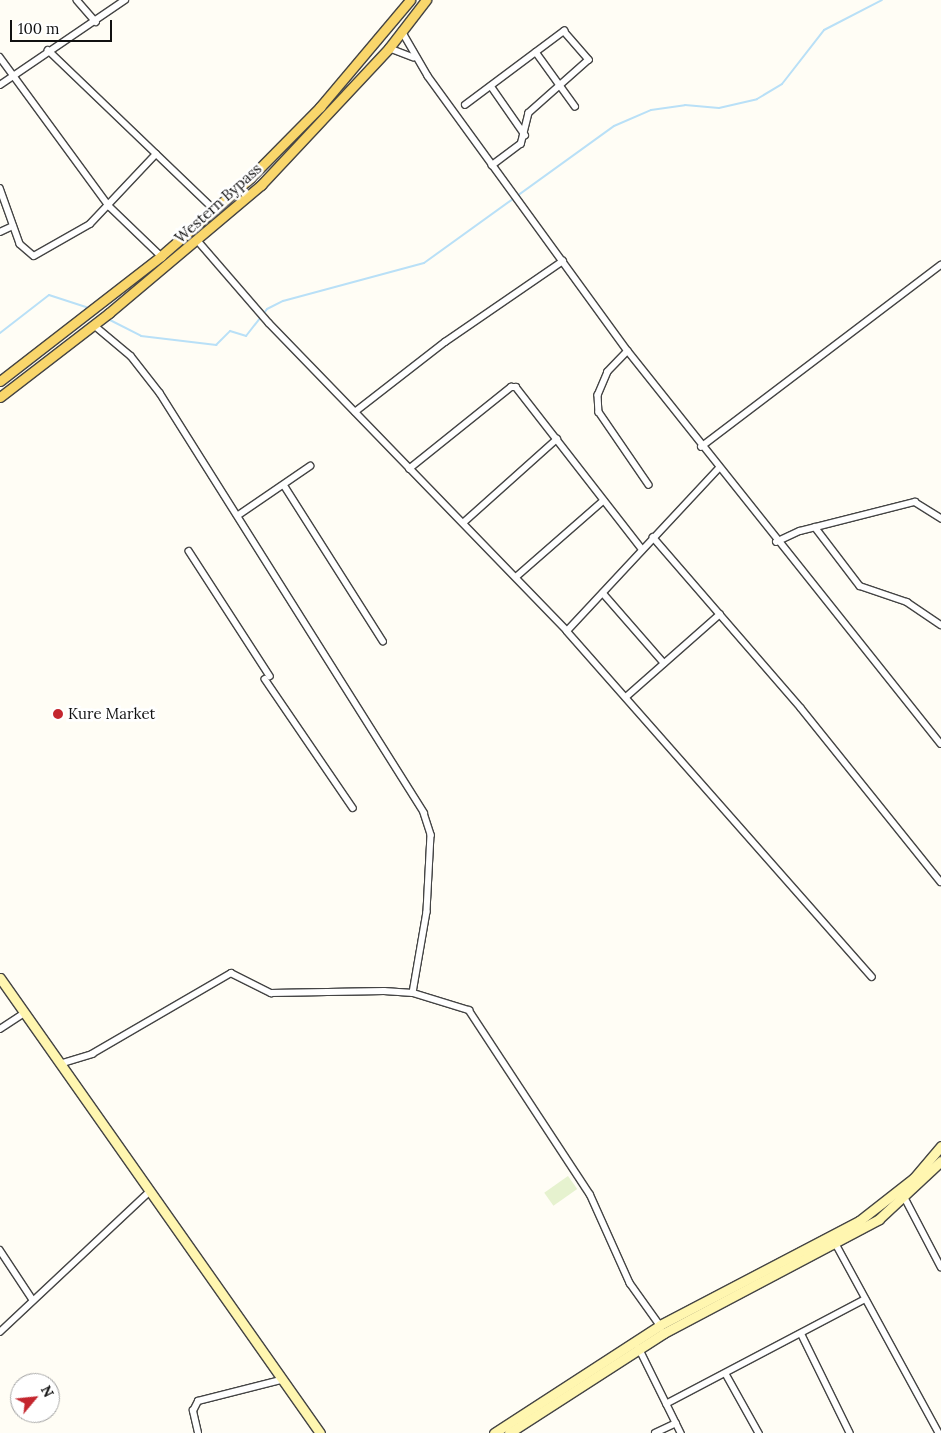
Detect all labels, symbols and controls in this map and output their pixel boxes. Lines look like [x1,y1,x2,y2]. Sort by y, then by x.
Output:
scale bar [12,10,115,42]
text: 100 m [18,19,59,38]
street label: Western Bypass [171,159,265,247]
place label: Kure Market [68,705,155,723]
marker: Kure Market [52,708,64,720]
north arrow [10,1373,60,1423]
text: N [37,1382,58,1400]

